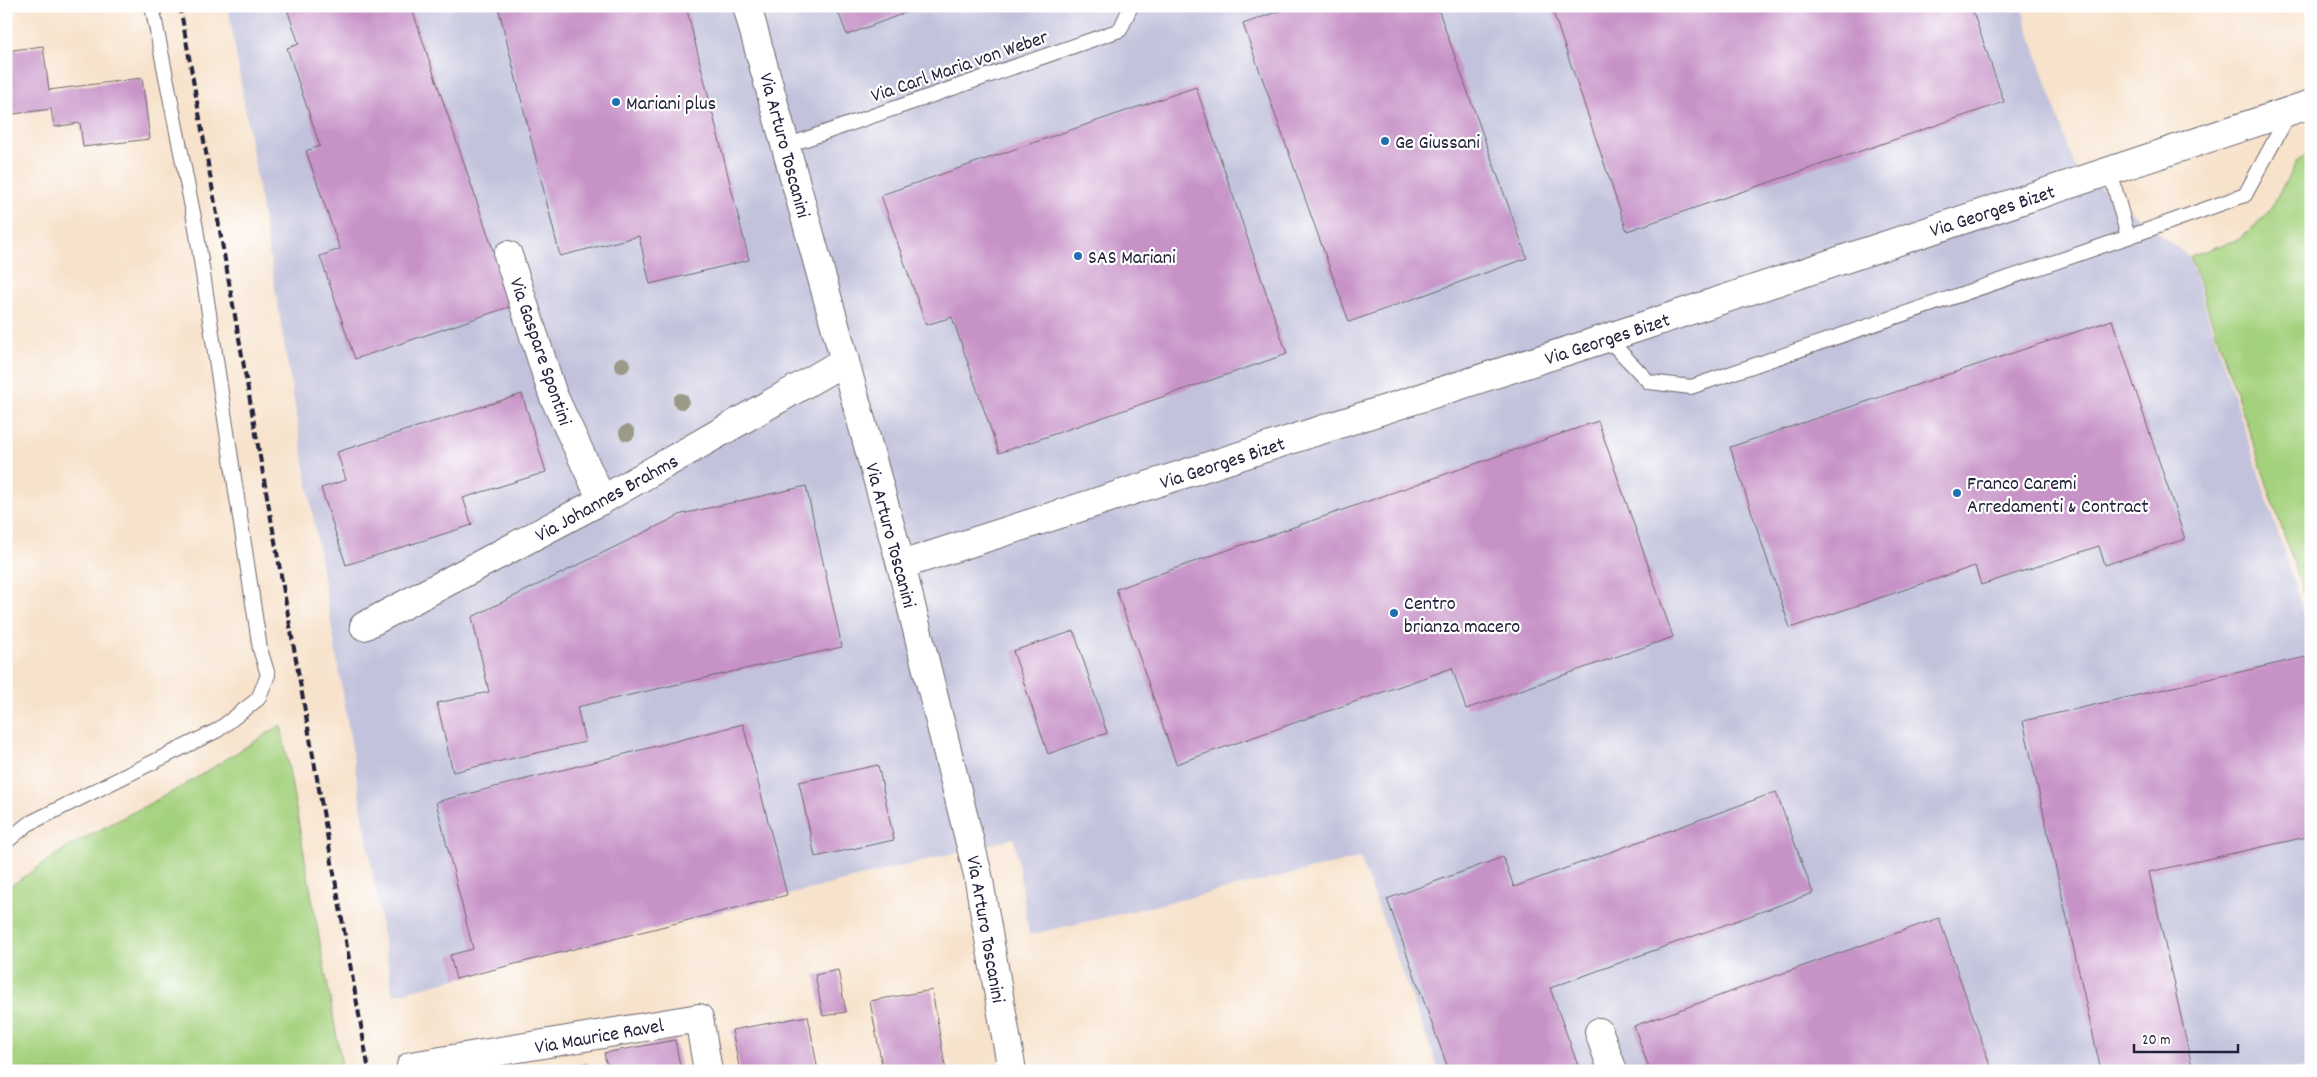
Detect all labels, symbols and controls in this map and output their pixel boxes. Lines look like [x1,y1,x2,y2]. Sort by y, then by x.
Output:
street label: Via Carl Maria von Weber [868,24,1053,111]
street label: Via Arturo Toscanini [750,70,816,222]
place label: Mariani plus [626,91,716,119]
marker: Mariani plus [610,96,622,108]
place label: Ge Giussani [1395,130,1480,158]
marker: Ge Giussani [1379,135,1391,147]
street label: Via Georges Bizet [1927,179,2059,246]
place label: SAS Mariani [1088,245,1176,273]
marker: SAS Mariani [1072,250,1084,262]
street label: Via Gaspare Spontini [501,274,578,430]
street label: Via Georges Bizet [1542,307,1674,374]
street label: Via Georges Bizet [1157,431,1289,498]
street label: Via Johannes Brahms [531,449,684,551]
street label: Via Arturo Toscanini [856,460,922,612]
place label: Franco Caremi Arredamenti & Contract [1967,471,2149,522]
marker: Franco Caremi Arredamenti & Contract [1951,487,1963,499]
place label: Centro brianza macero [1404,591,1520,642]
marker: Centro brianza macero [1388,607,1400,619]
street label: Via Arturo Toscanini [957,854,1011,1006]
street label: Via Maurice Ravel [533,1013,666,1063]
scale bar [2134,1022,2238,1054]
text: 20 m [2142,1030,2170,1052]

